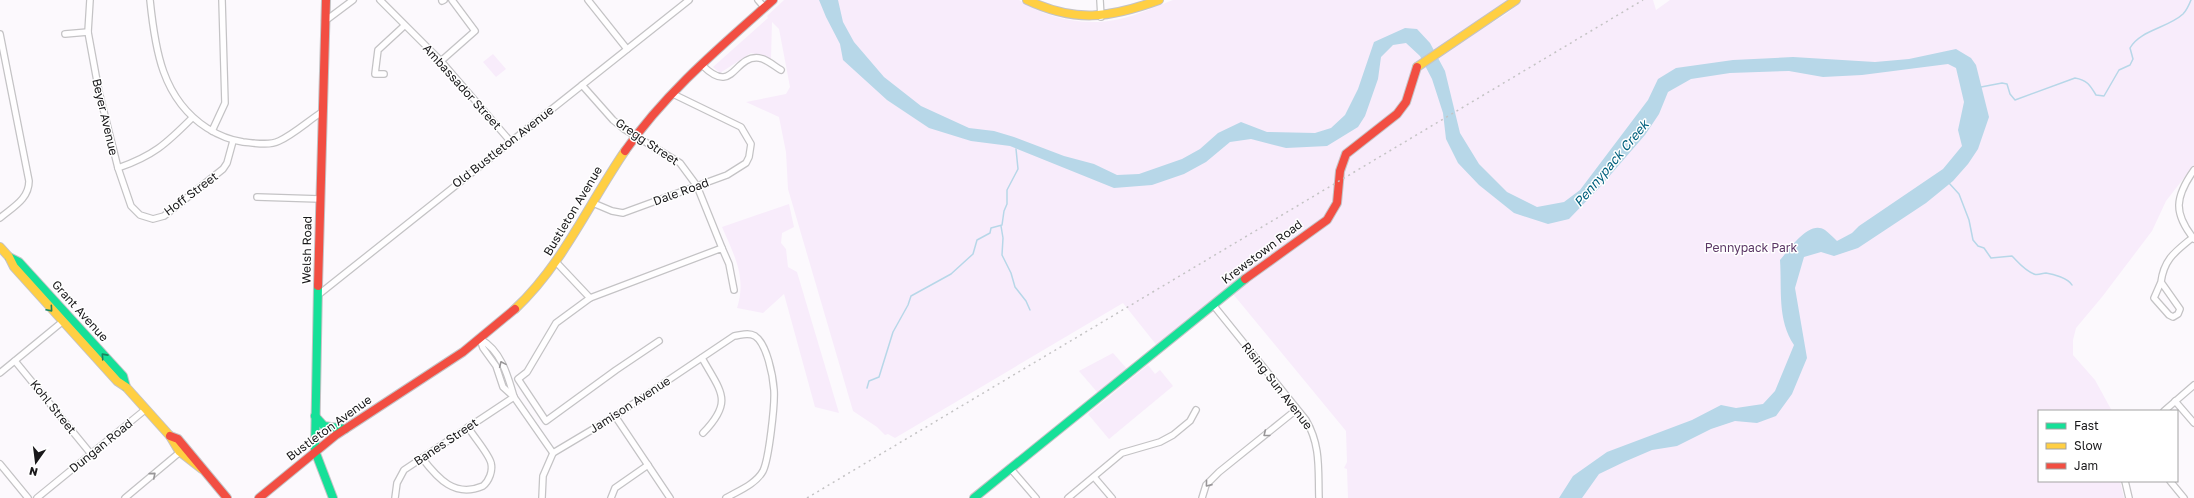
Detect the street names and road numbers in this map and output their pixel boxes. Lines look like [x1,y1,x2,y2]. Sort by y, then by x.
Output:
street label: Ambassador Street [420,41,505,133]
street label: Beyer Avenue [89,77,122,157]
street label: Old Bustleton Avenue [449,102,557,191]
street label: Gregg Street [613,115,682,168]
street label: Bustleton Avenue [540,163,605,258]
street label: Hoff Street [161,168,221,219]
street label: Dale Road [651,175,711,209]
street label: Welsh Road [298,216,315,284]
street label: Krewstown Road [1218,216,1305,287]
street label: Grant Avenue [49,277,112,344]
street label: Rising Sun Avenue [1239,339,1316,432]
street label: Jamison Avenue [586,373,673,436]
street label: Kohl Street [27,377,80,437]
street label: Bustleton Avenue [283,392,374,464]
street label: Banes Street [411,415,481,469]
street label: Dungan Road [66,416,135,476]

